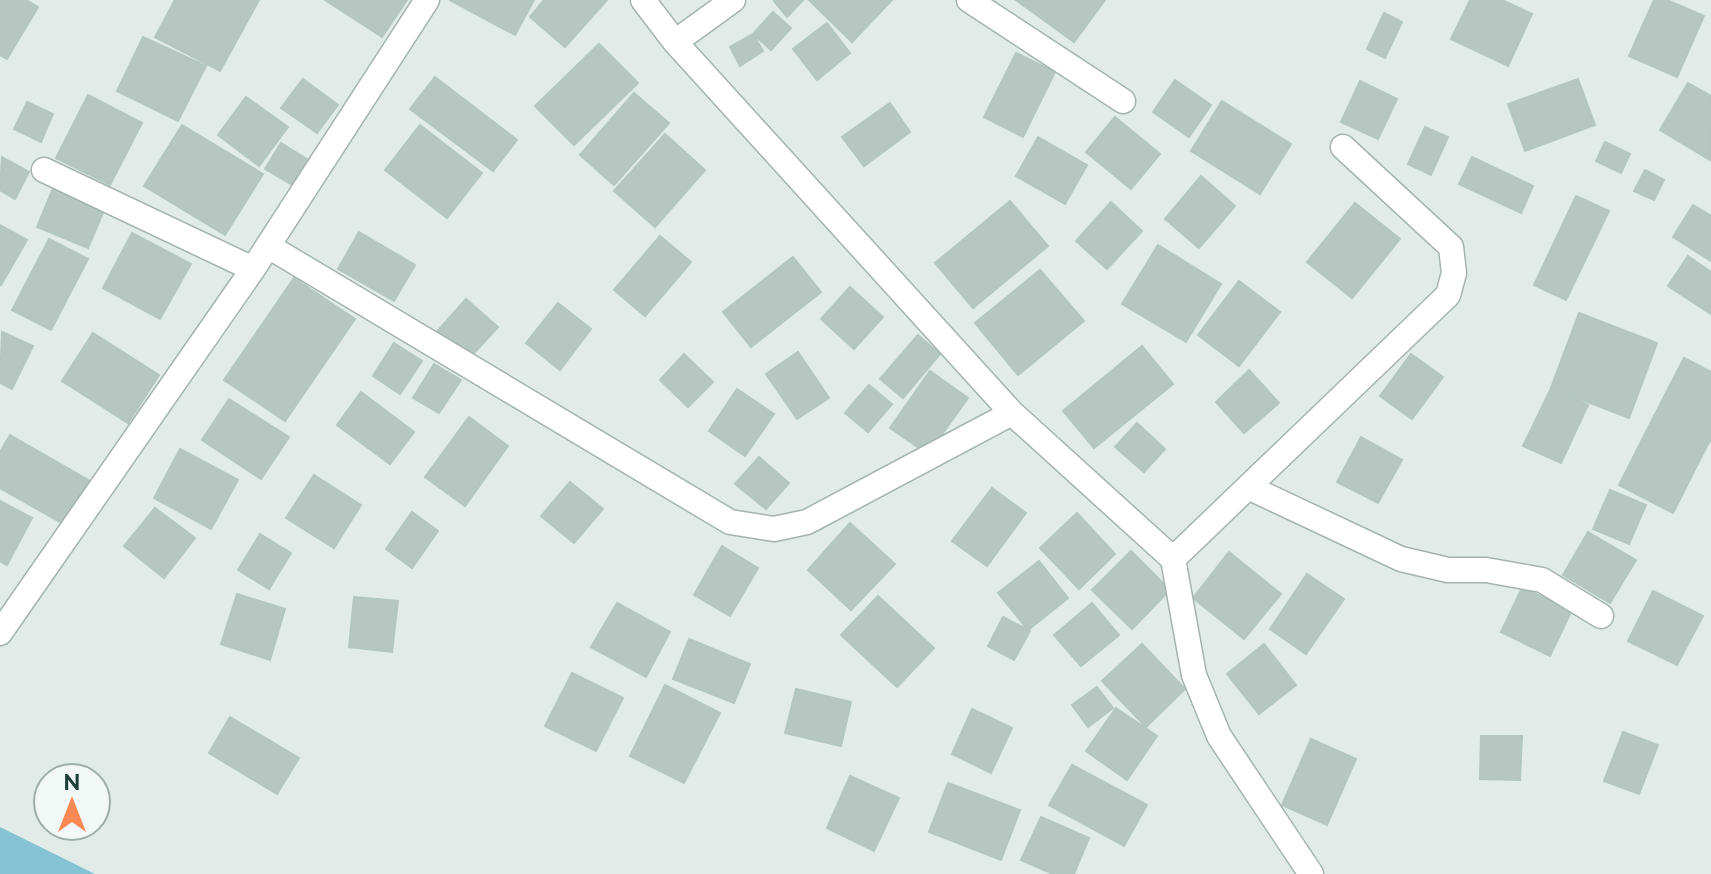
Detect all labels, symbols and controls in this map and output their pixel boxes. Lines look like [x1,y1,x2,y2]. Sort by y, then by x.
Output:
north arrow [32,762,112,842]
text: N [64,769,80,795]

